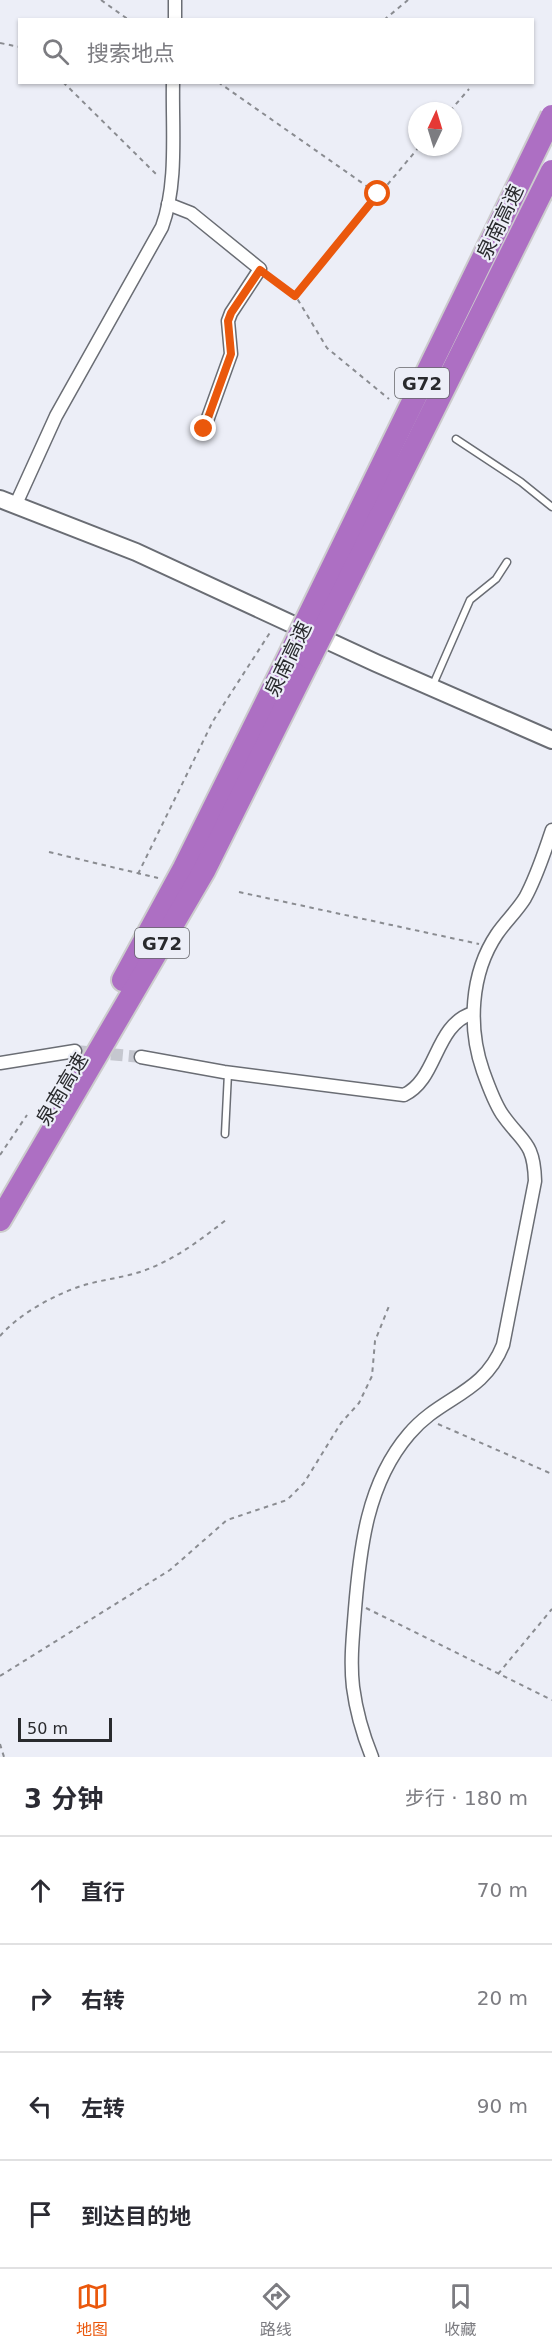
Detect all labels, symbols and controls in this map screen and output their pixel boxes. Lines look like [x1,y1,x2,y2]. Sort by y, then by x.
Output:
search box [18,18,534,84]
icon: search [39,35,72,68]
text: 搜索地点 [87,41,175,66]
north arrow [408,102,462,156]
route start [364,180,390,206]
street label: 泉南高速 [472,181,528,263]
road number: G72 [395,368,449,398]
route end [190,415,216,441]
street label: 泉南高速 [260,618,316,700]
road number: G72 [135,928,189,958]
street label: 泉南高速 [31,1049,93,1129]
scale bar [18,1715,112,1742]
text: 50 m [27,1719,68,1738]
text: 3 分钟 [24,1784,103,1814]
text: 步行 · 180 m [405,1786,528,1810]
icon: ahead [24,1874,57,1907]
text: 70 m [477,1878,528,1902]
text: 直行 [81,1880,125,1905]
icon: right [24,1982,57,2015]
text: 20 m [477,1986,528,2010]
text: 右转 [81,1988,125,2013]
icon: left [24,2090,57,2123]
text: 90 m [477,2094,528,2118]
text: 左转 [81,2096,125,2121]
icon: arrive [24,2198,57,2231]
text: 到达目的地 [81,2204,191,2229]
tab: 地图 [76,2280,109,2340]
tab: 路线 [260,2280,293,2340]
tab: 收藏 [444,2280,477,2340]

